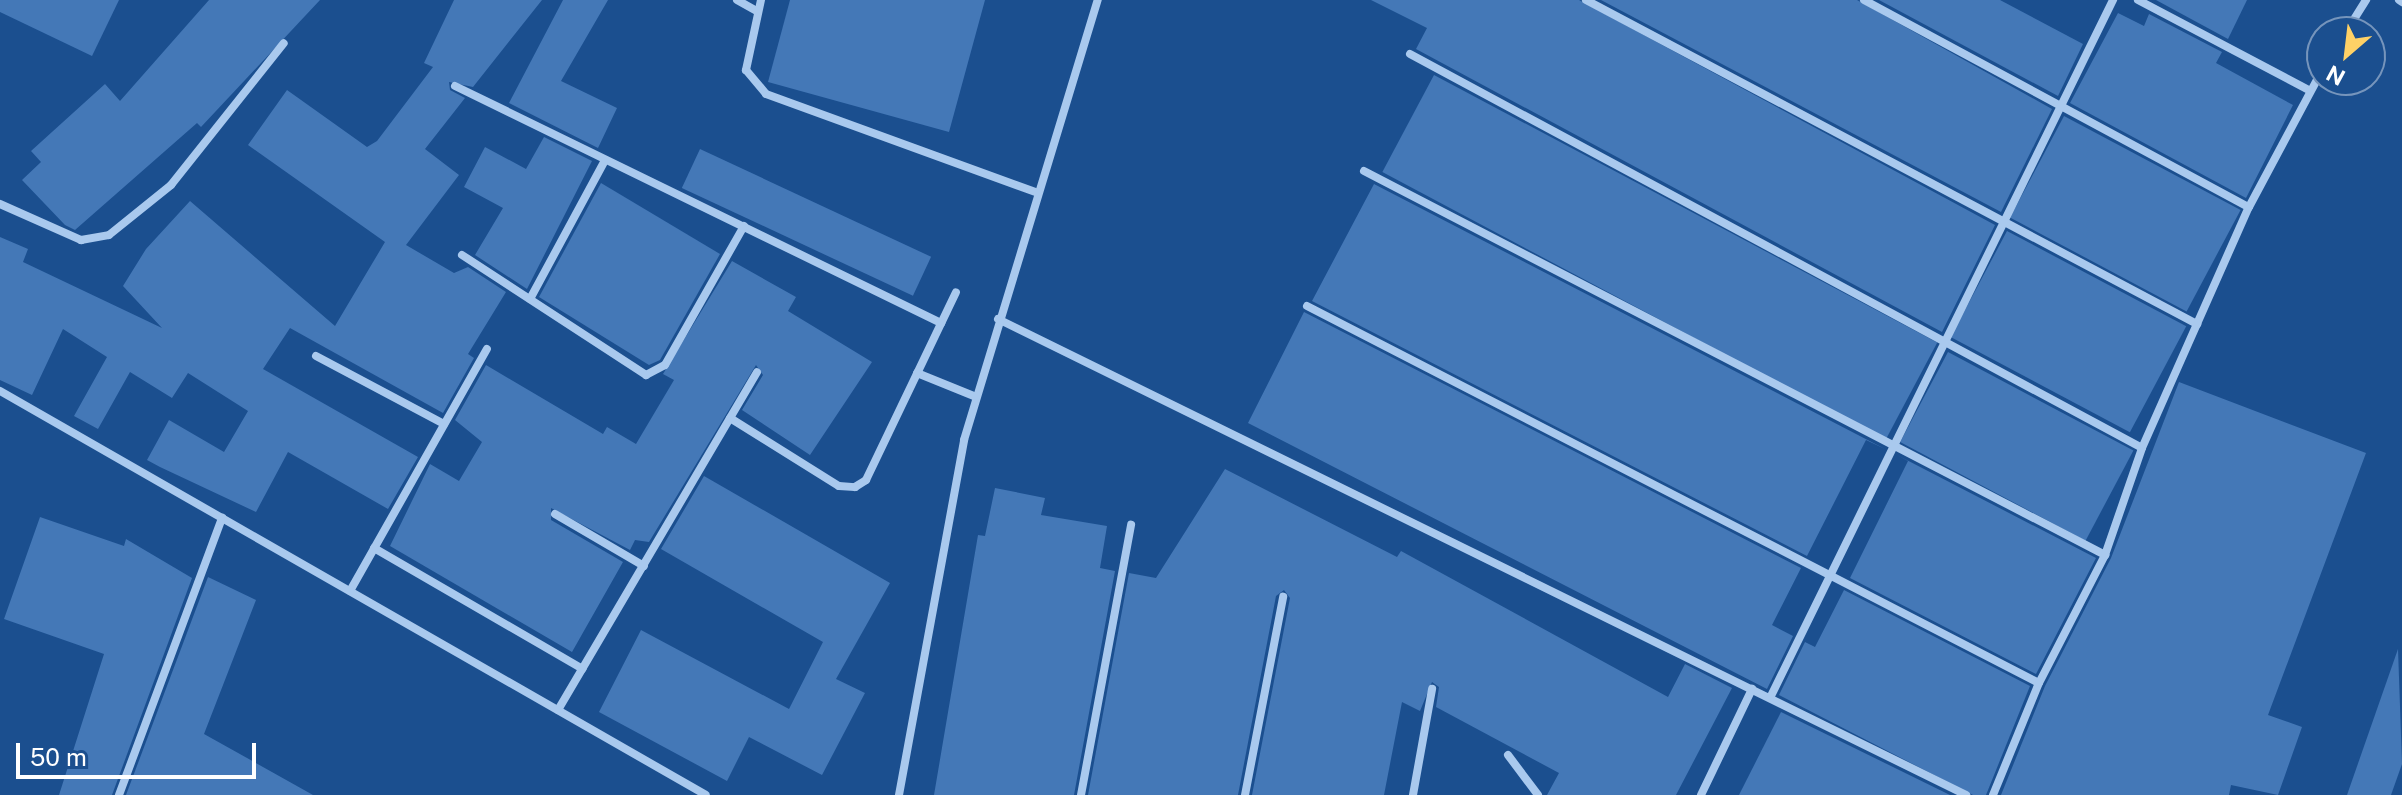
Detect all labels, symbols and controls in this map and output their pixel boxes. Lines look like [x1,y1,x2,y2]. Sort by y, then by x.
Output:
north arrow [2306,16,2386,96]
text: N [2322,60,2349,91]
scale bar [20,727,260,777]
text: 50 m [30,743,87,771]

